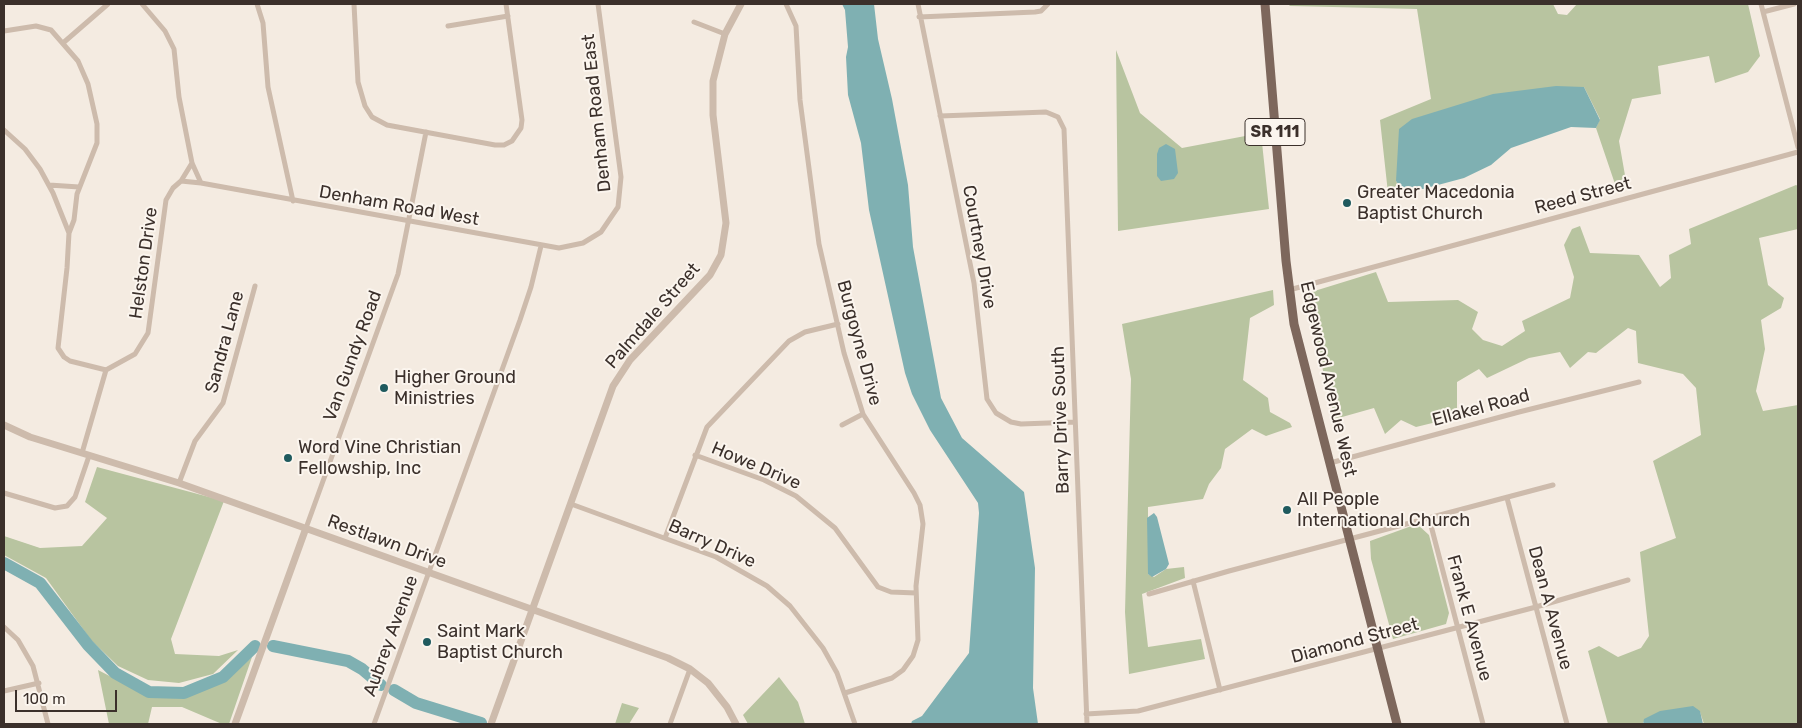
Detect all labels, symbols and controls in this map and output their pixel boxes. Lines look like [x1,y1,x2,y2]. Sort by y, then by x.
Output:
street label: Denham Road East [578,33,616,193]
road number: SR 111 [1245,118,1305,146]
street label: Reed Street [1532,173,1634,219]
street label: Denham Road West [317,181,481,231]
place label: Greater Macedonia Baptist Church [1357,182,1515,224]
street label: Courtney Drive [957,183,1001,311]
marker: Greater Macedonia Baptist Church [1341,197,1353,209]
street label: Helston Drive [125,206,163,320]
street label: Palmdale Street [601,259,705,373]
street label: Burgoyne Drive [832,278,886,408]
street label: Edgewood Avenue West [1295,279,1361,479]
street label: Van Gundy Road [319,288,387,424]
street label: Sandra Lane [201,289,249,395]
street label: Barry Drive South [1048,346,1074,494]
place label: Higher Ground Ministries [394,367,516,409]
marker: Higher Ground Ministries [378,382,390,394]
street label: Ellakel Road [1430,385,1532,431]
place label: Word Vine Christian Fellowship, Inc [298,437,461,479]
street label: Howe Drive [708,438,804,494]
marker: Word Vine Christian Fellowship, Inc [282,452,294,464]
place label: All People International Church [1297,489,1470,532]
marker: All People International Church [1281,504,1293,516]
street label: Restlawn Drive [324,510,450,574]
street label: Barry Drive [665,515,759,573]
street label: Dean A Avenue [1523,544,1577,672]
street label: Frank E Avenue [1442,552,1496,684]
street label: Aubrey Avenue [359,573,423,699]
street label: Diamond Street [1289,614,1421,668]
place label: Saint Mark Baptist Church [437,621,563,664]
marker: Saint Mark Baptist Church [421,636,433,648]
scale bar [18,680,120,712]
text: 100 m [23,690,65,708]

